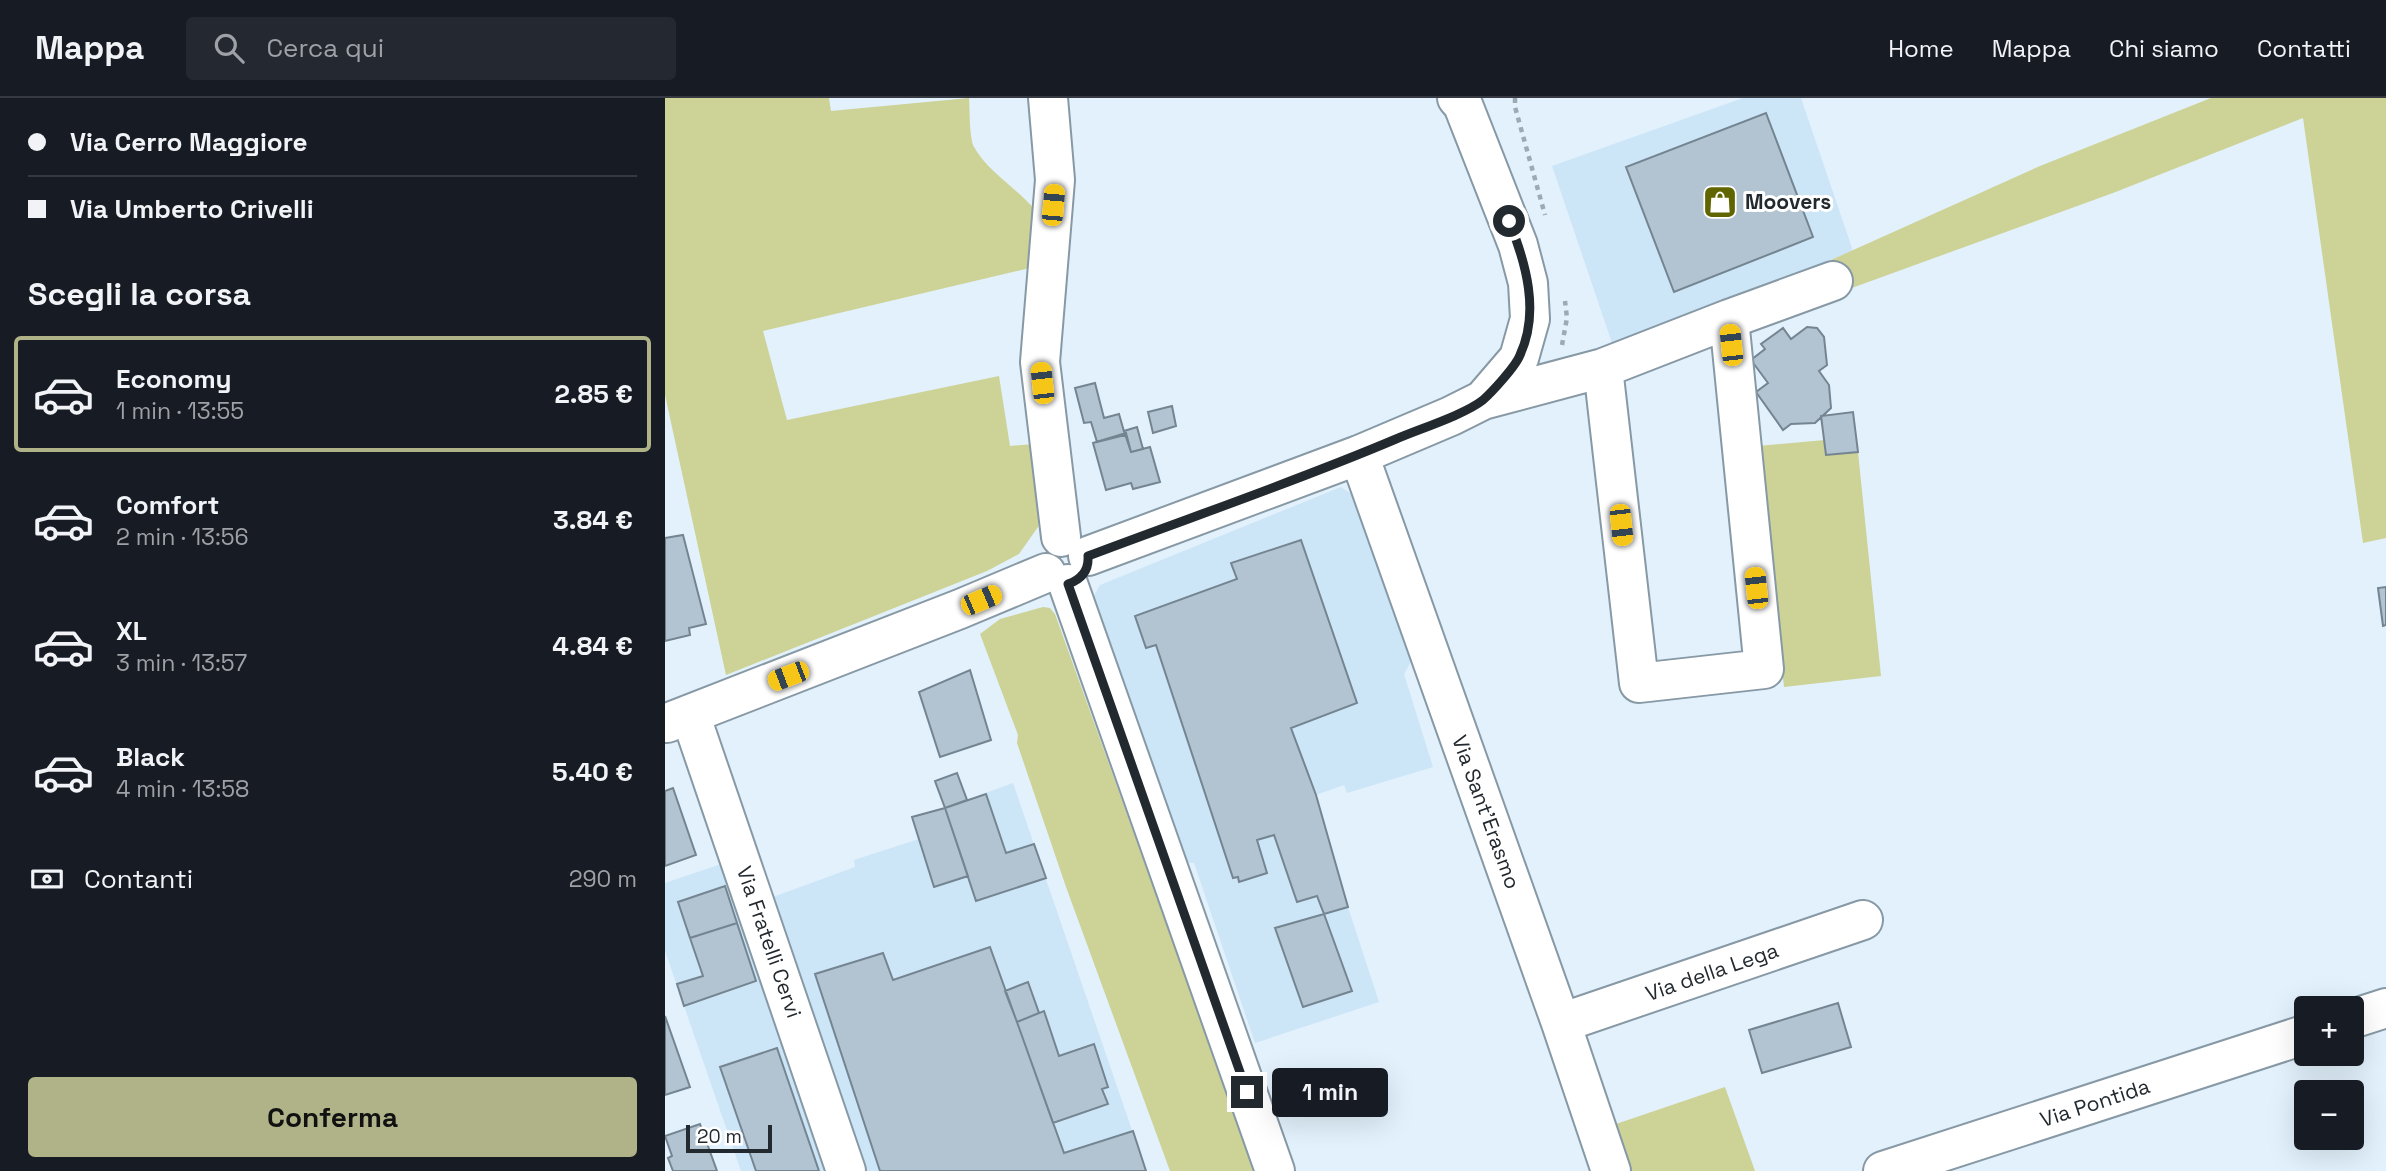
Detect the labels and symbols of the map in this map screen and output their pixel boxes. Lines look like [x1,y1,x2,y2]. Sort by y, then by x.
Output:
car [1041,183,1066,227]
shop icon: Moovers [1701,183,1739,221]
place label: Moovers [1745,188,1831,215]
route start [1493,205,1525,237]
car [1719,323,1744,367]
car [1030,361,1055,405]
car [1609,503,1634,547]
car [1744,566,1769,610]
car [958,582,1005,618]
car [765,659,812,693]
street label: Via Sant'Erasmo [1446,731,1527,892]
street label: Via Fratelli Cervi [731,862,808,1021]
street label: Via della Lega [1642,936,1782,1007]
callout: 1 min [1271,1068,1387,1116]
street label: Via Pontida [2037,1072,2153,1133]
route end [1231,1076,1263,1108]
scale bar [686,1122,772,1154]

